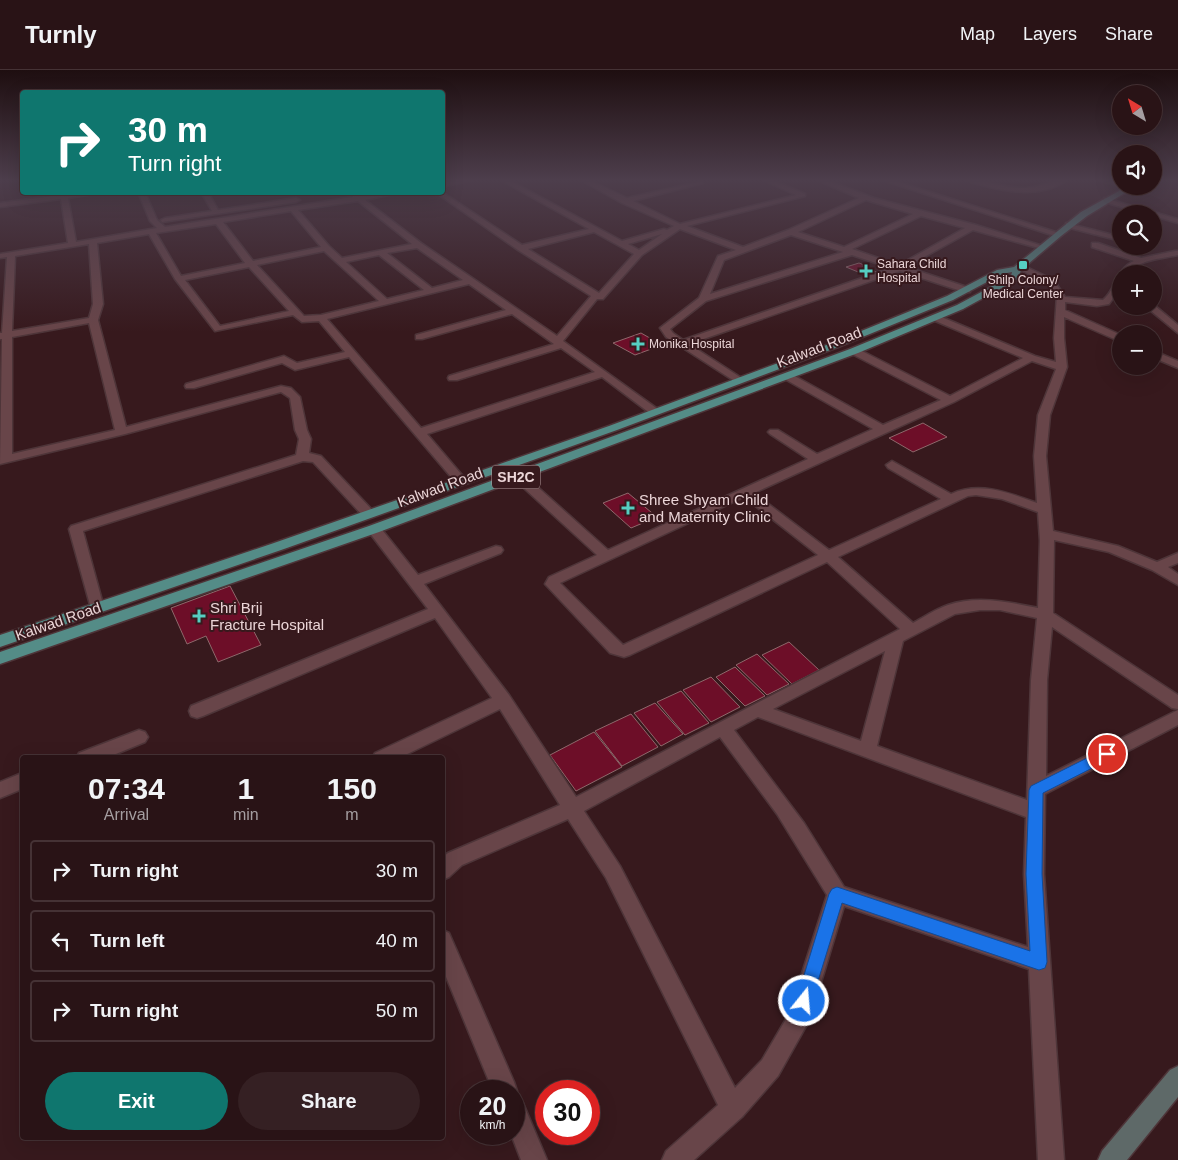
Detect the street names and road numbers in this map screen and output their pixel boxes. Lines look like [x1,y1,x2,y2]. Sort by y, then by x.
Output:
street label: Kalwad Road [774,323,864,371]
street label: Kalwad Road [395,464,485,510]
road number: SH2C [492,466,540,488]
street label: Kalwad Road [13,598,103,644]

